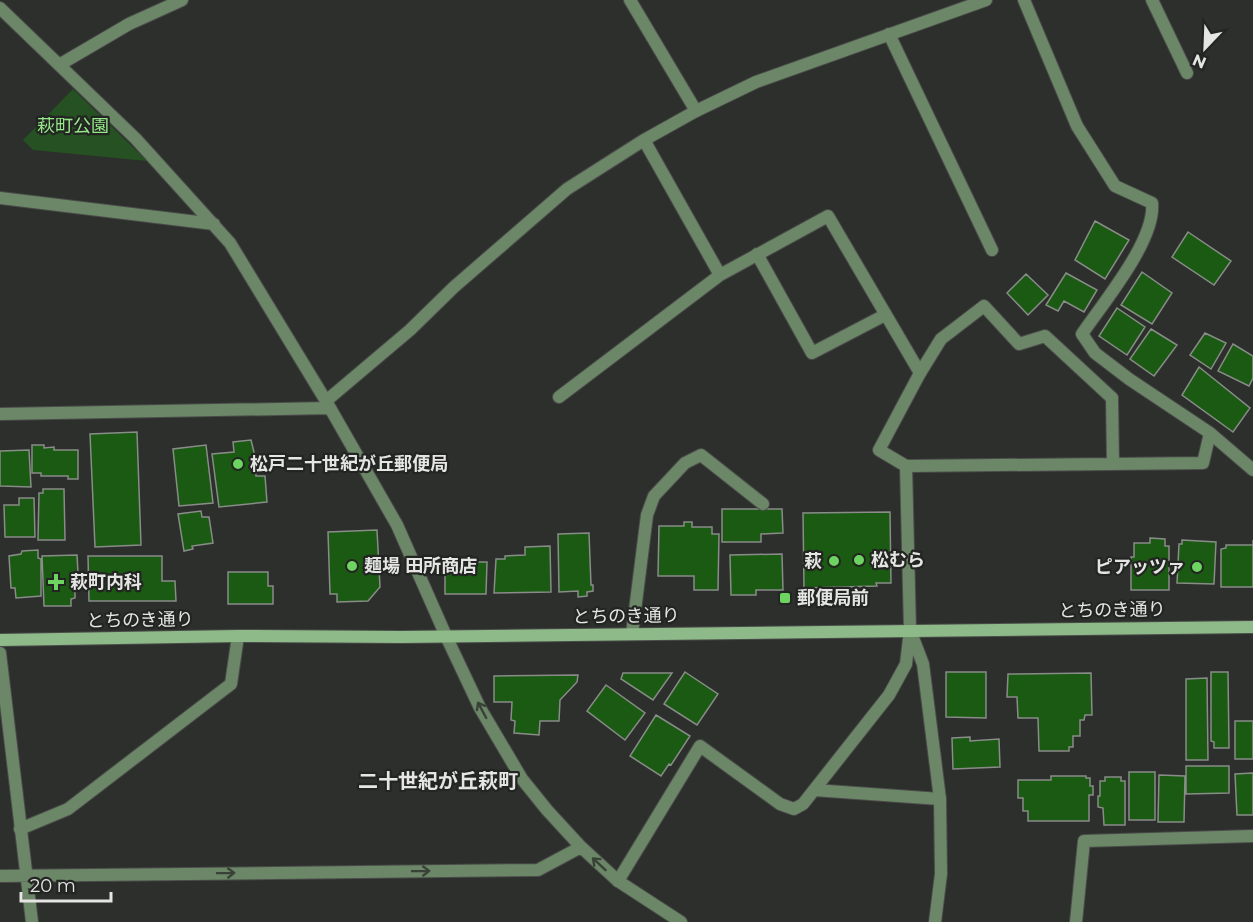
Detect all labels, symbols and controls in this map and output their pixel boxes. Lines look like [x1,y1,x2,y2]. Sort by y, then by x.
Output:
north arrow [1175,18,1235,78]
text: N [1190,50,1209,73]
park label: 萩町公園 [37,115,109,137]
place label: 松戸二十世紀が丘郵便局 [250,453,448,475]
marker: 松戸二十世紀が丘郵便局 [231,457,245,471]
place label: 松むら [871,549,925,571]
place label: 萩 [804,550,822,572]
marker: 松むら [852,553,866,567]
marker: 萩 [827,554,841,568]
place label: 麺場 田所商店 [364,555,477,577]
place label: ピアッツァ [1095,556,1185,578]
marker: 麺場 田所商店 [345,559,359,573]
marker: ピアッツァ [1190,560,1204,574]
place label: 萩町内科 [70,571,142,593]
marker: 萩町内科 [47,573,65,591]
place label: 郵便局前 [797,587,869,609]
marker: 郵便局前 [778,591,792,605]
street label: とちのき通り [1058,598,1166,622]
street label: とちのき通り [572,604,680,628]
street label: とちのき通り [86,608,194,632]
one-way arrow [476,701,487,719]
district label: 二十世紀が丘萩町 [358,769,518,793]
one-way arrow [592,857,607,871]
scale bar [21,865,111,903]
one-way arrow [411,865,431,877]
one-way arrow [216,867,236,879]
text: 20 m [30,875,76,897]

